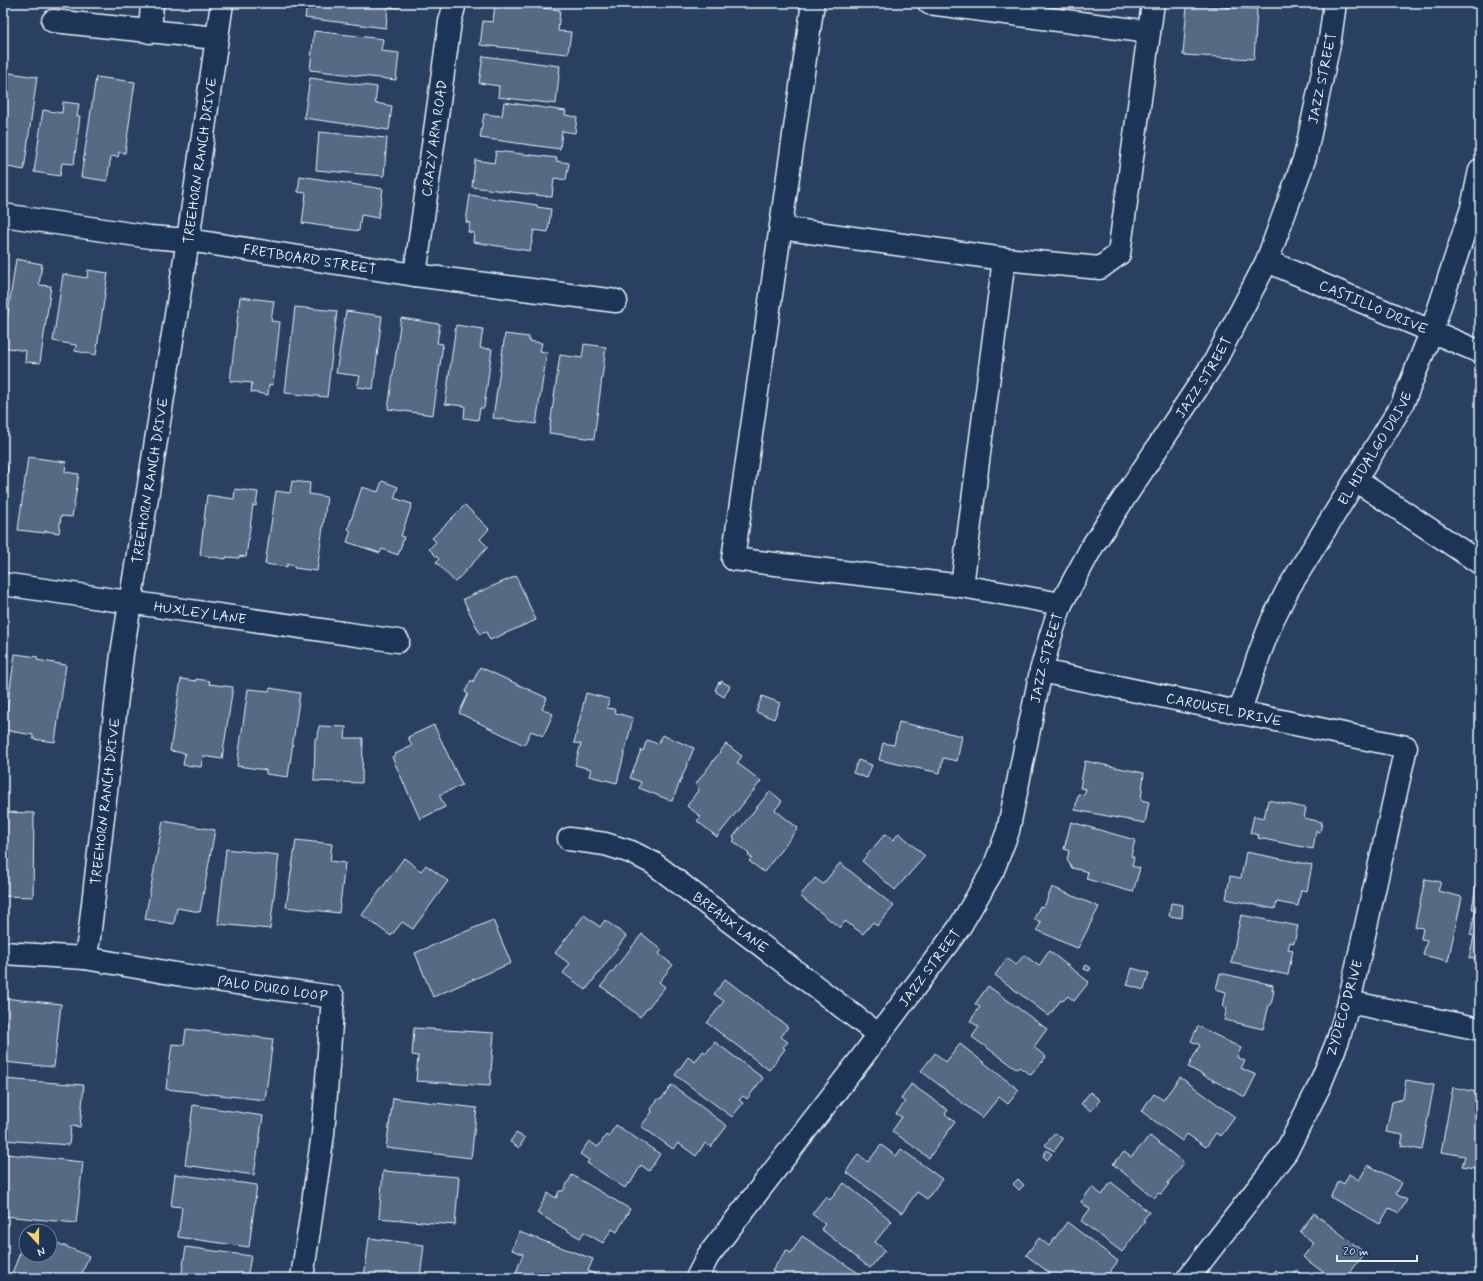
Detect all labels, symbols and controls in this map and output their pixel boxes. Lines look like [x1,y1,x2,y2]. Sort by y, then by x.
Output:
street label: JAZZ STREET [1304,31,1341,125]
street label: TREEHORN RANCH DRIVE [180,76,221,245]
street label: CRAZY ARM ROAD [418,79,452,198]
street label: FRETBOARD STREET [242,241,378,279]
street label: CASTILLO DRIVE [1316,276,1430,339]
street label: JAZZ STREET [1172,334,1236,422]
street label: EL HIDALGO DRIVE [1334,389,1416,509]
street label: TREEHORN RANCH DRIVE [129,396,173,565]
street label: HUXLEY LANE [152,598,247,629]
street label: JAZZ STREET [1027,611,1068,705]
street label: CAROUSEL DRIVE [1164,689,1283,731]
street label: TREEHORN RANCH DRIVE [87,717,125,886]
street label: BREAUX LANE [689,889,772,958]
street label: JAZZ STREET [895,926,965,1011]
street label: ZYDECO DRIVE [1323,958,1367,1059]
street label: PALO DURO LOOP [216,972,328,1006]
north arrow [18,1223,58,1263]
scale bar [1337,1237,1417,1263]
text: N [35,1244,47,1259]
text: 20 m [1343,1244,1369,1260]

